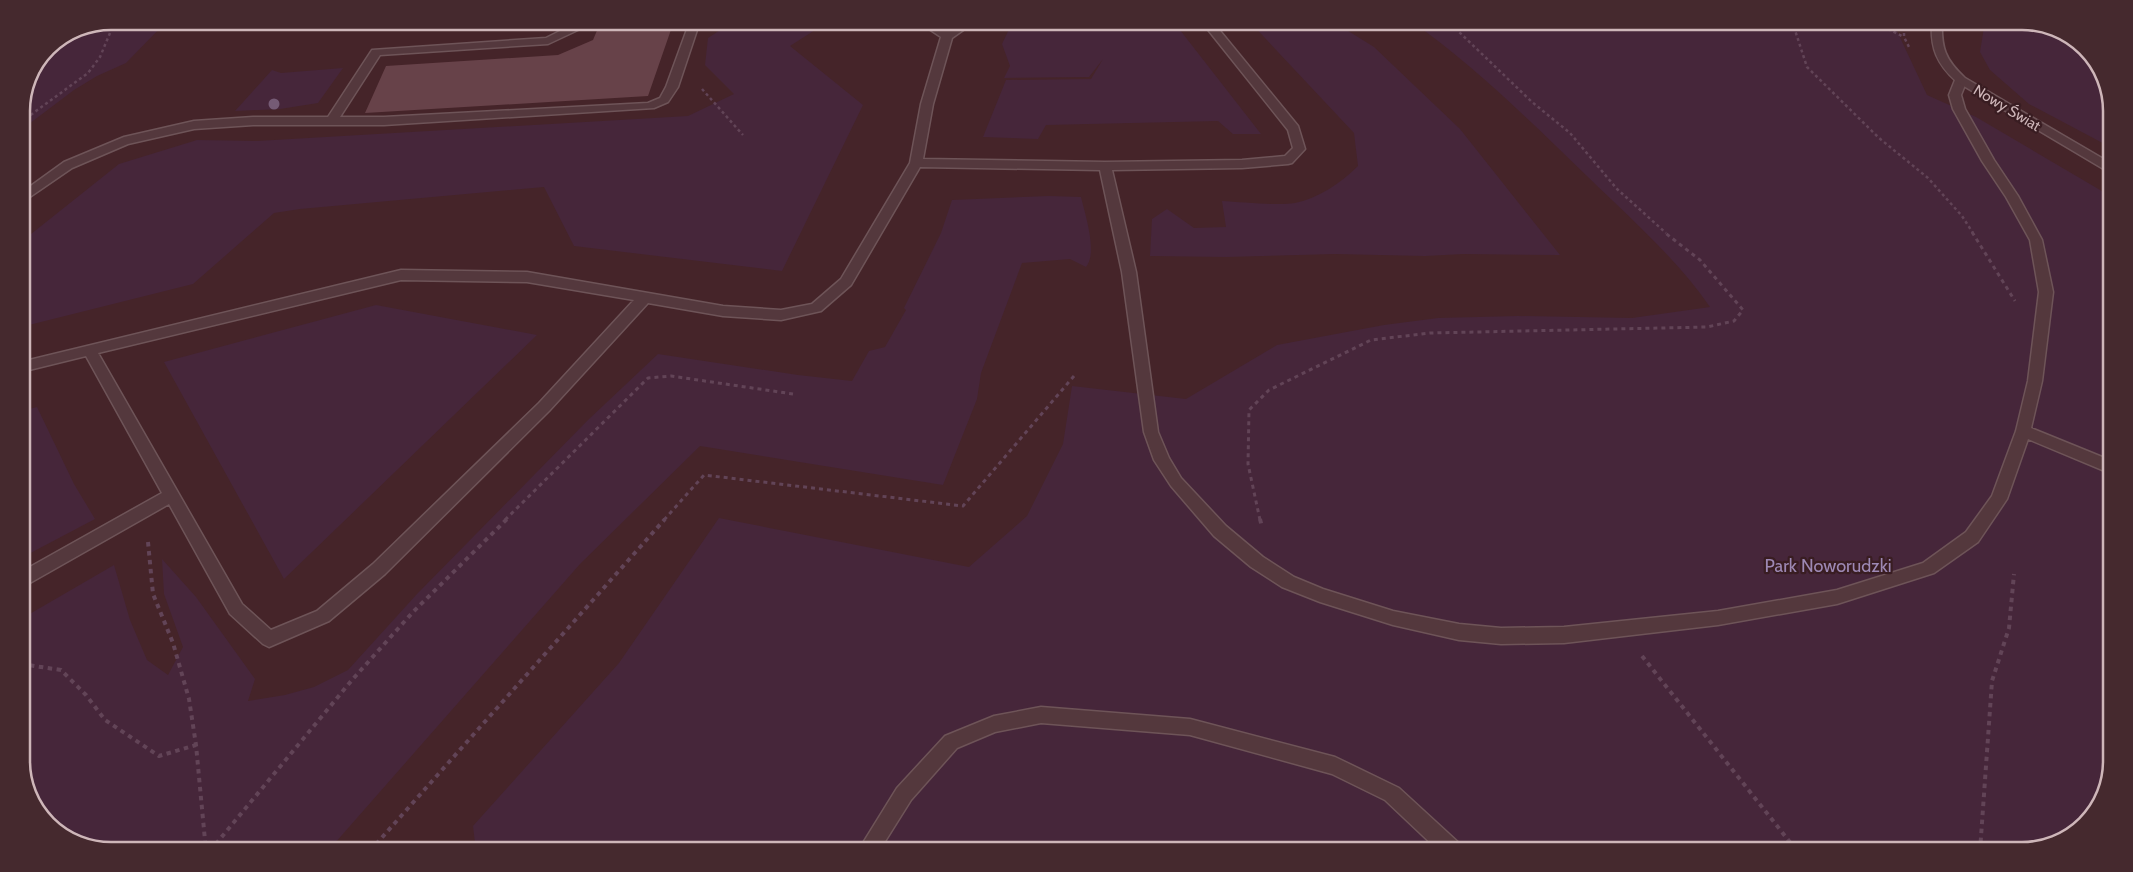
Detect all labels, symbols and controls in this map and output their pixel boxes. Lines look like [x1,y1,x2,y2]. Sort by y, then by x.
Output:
street label: Nowy Świat [1970,80,2044,135]
park label: Park Noworudzki [1764,555,1892,577]

